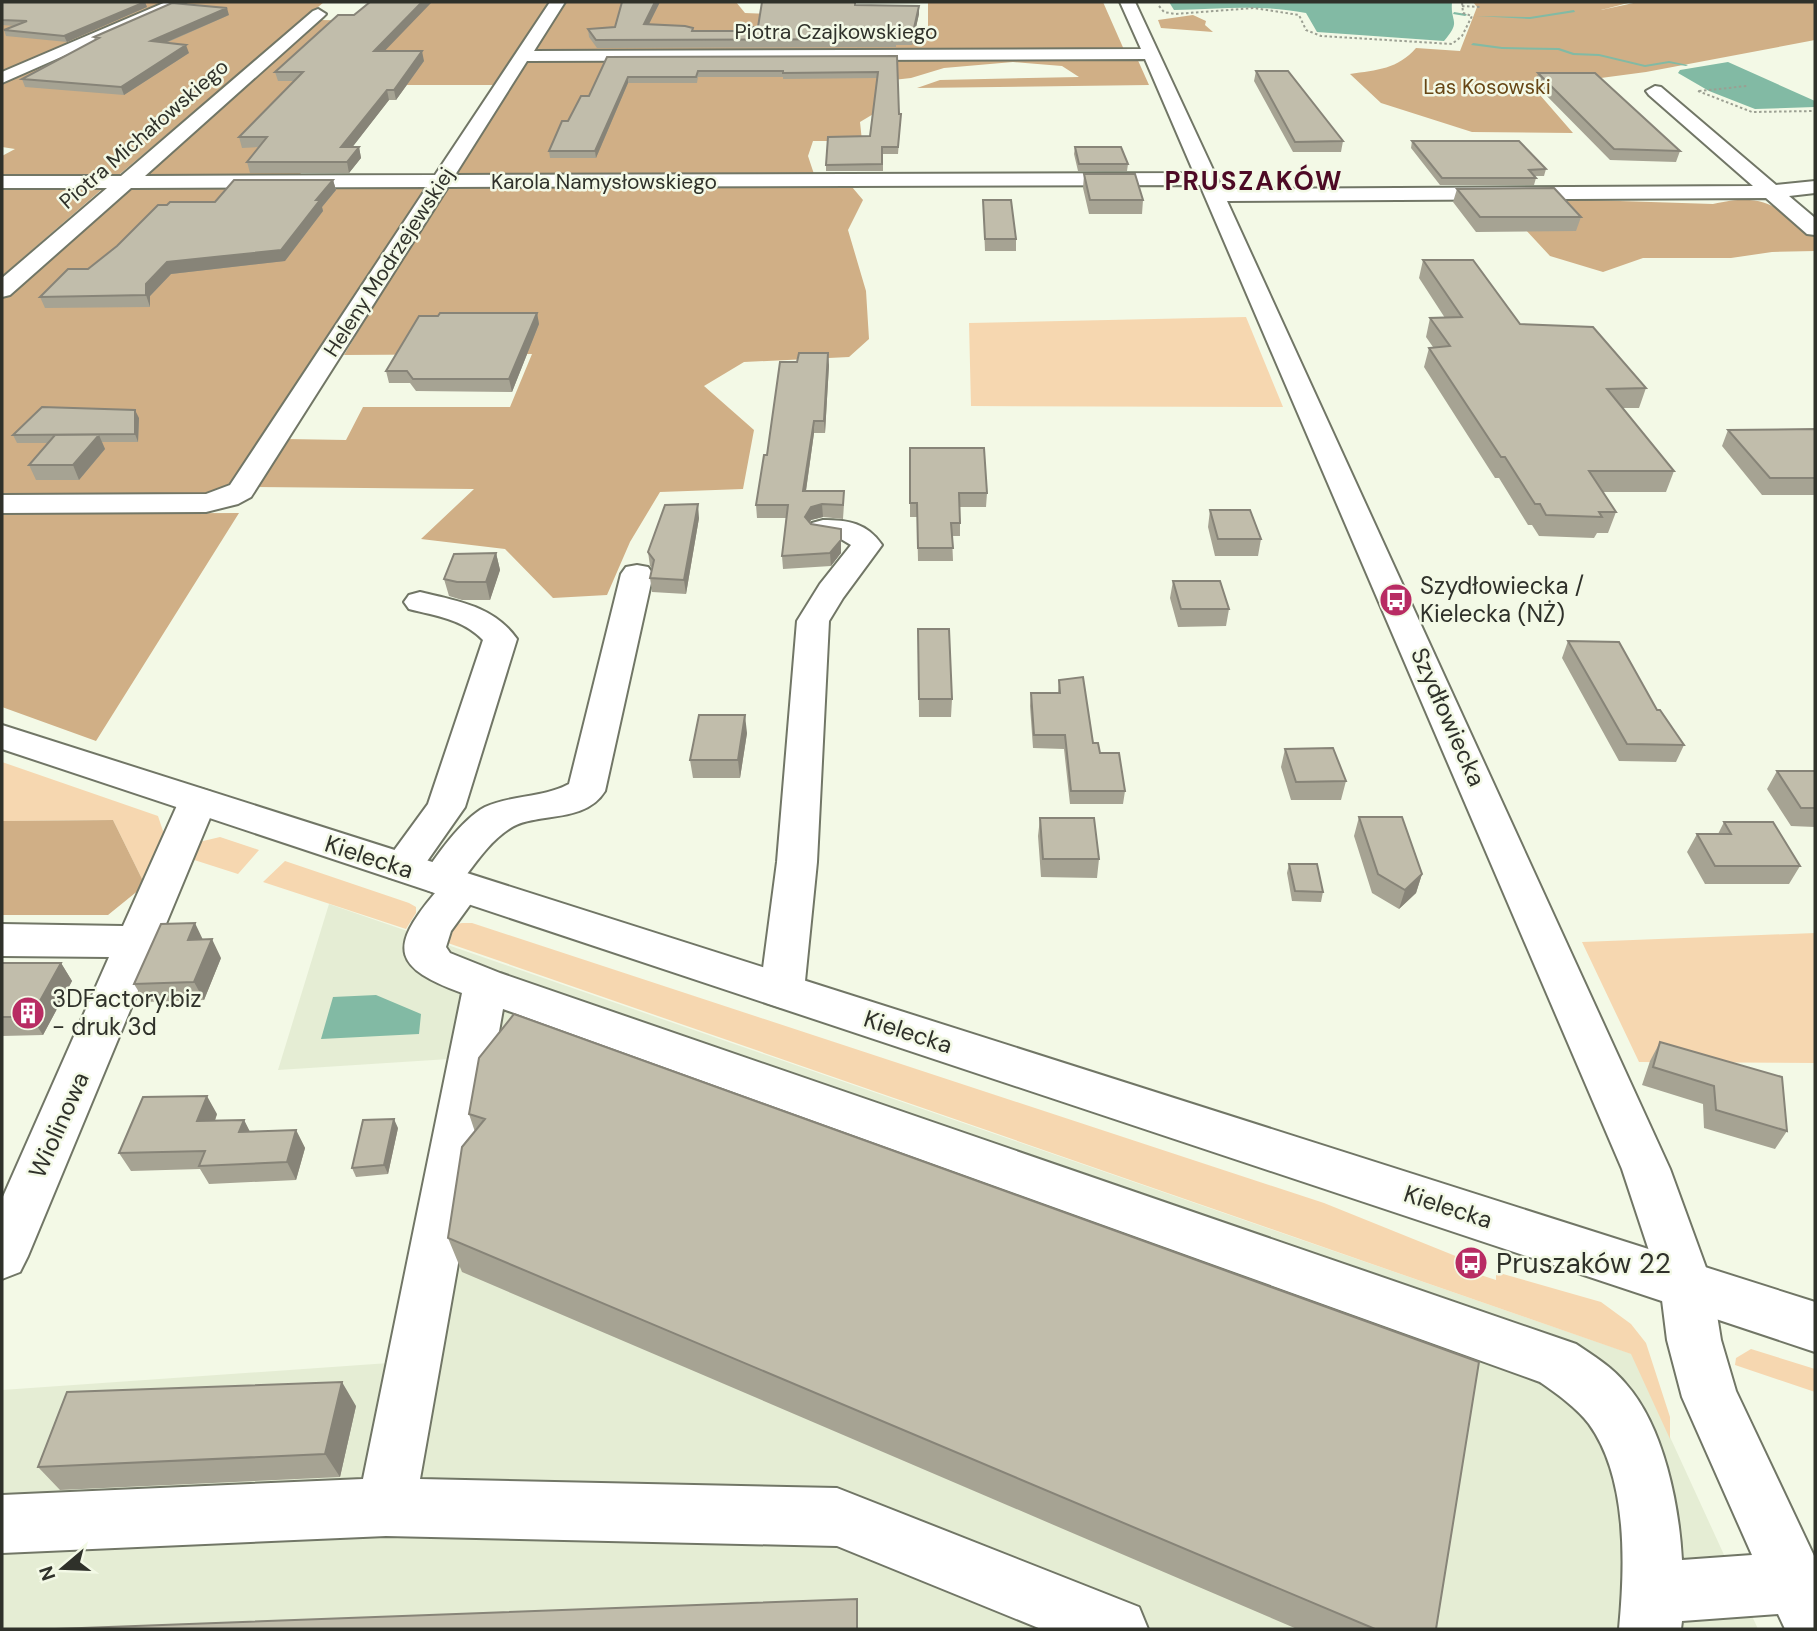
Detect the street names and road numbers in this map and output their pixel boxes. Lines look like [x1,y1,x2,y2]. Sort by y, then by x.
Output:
street label: Piotra Czajkowskiego [734,18,938,46]
street label: Piotra Michałowskiego [53,53,235,215]
street label: Heleny Modrzejewskiej [317,162,461,362]
street label: Karola Namysłowskiego [491,168,717,196]
street label: Szydłowiecka [1404,643,1493,791]
street label: Kielecka [321,828,417,885]
street label: Kielecka [860,1003,956,1060]
street label: Wiolinowa [21,1067,96,1183]
street label: Kielecka [1400,1178,1496,1235]

